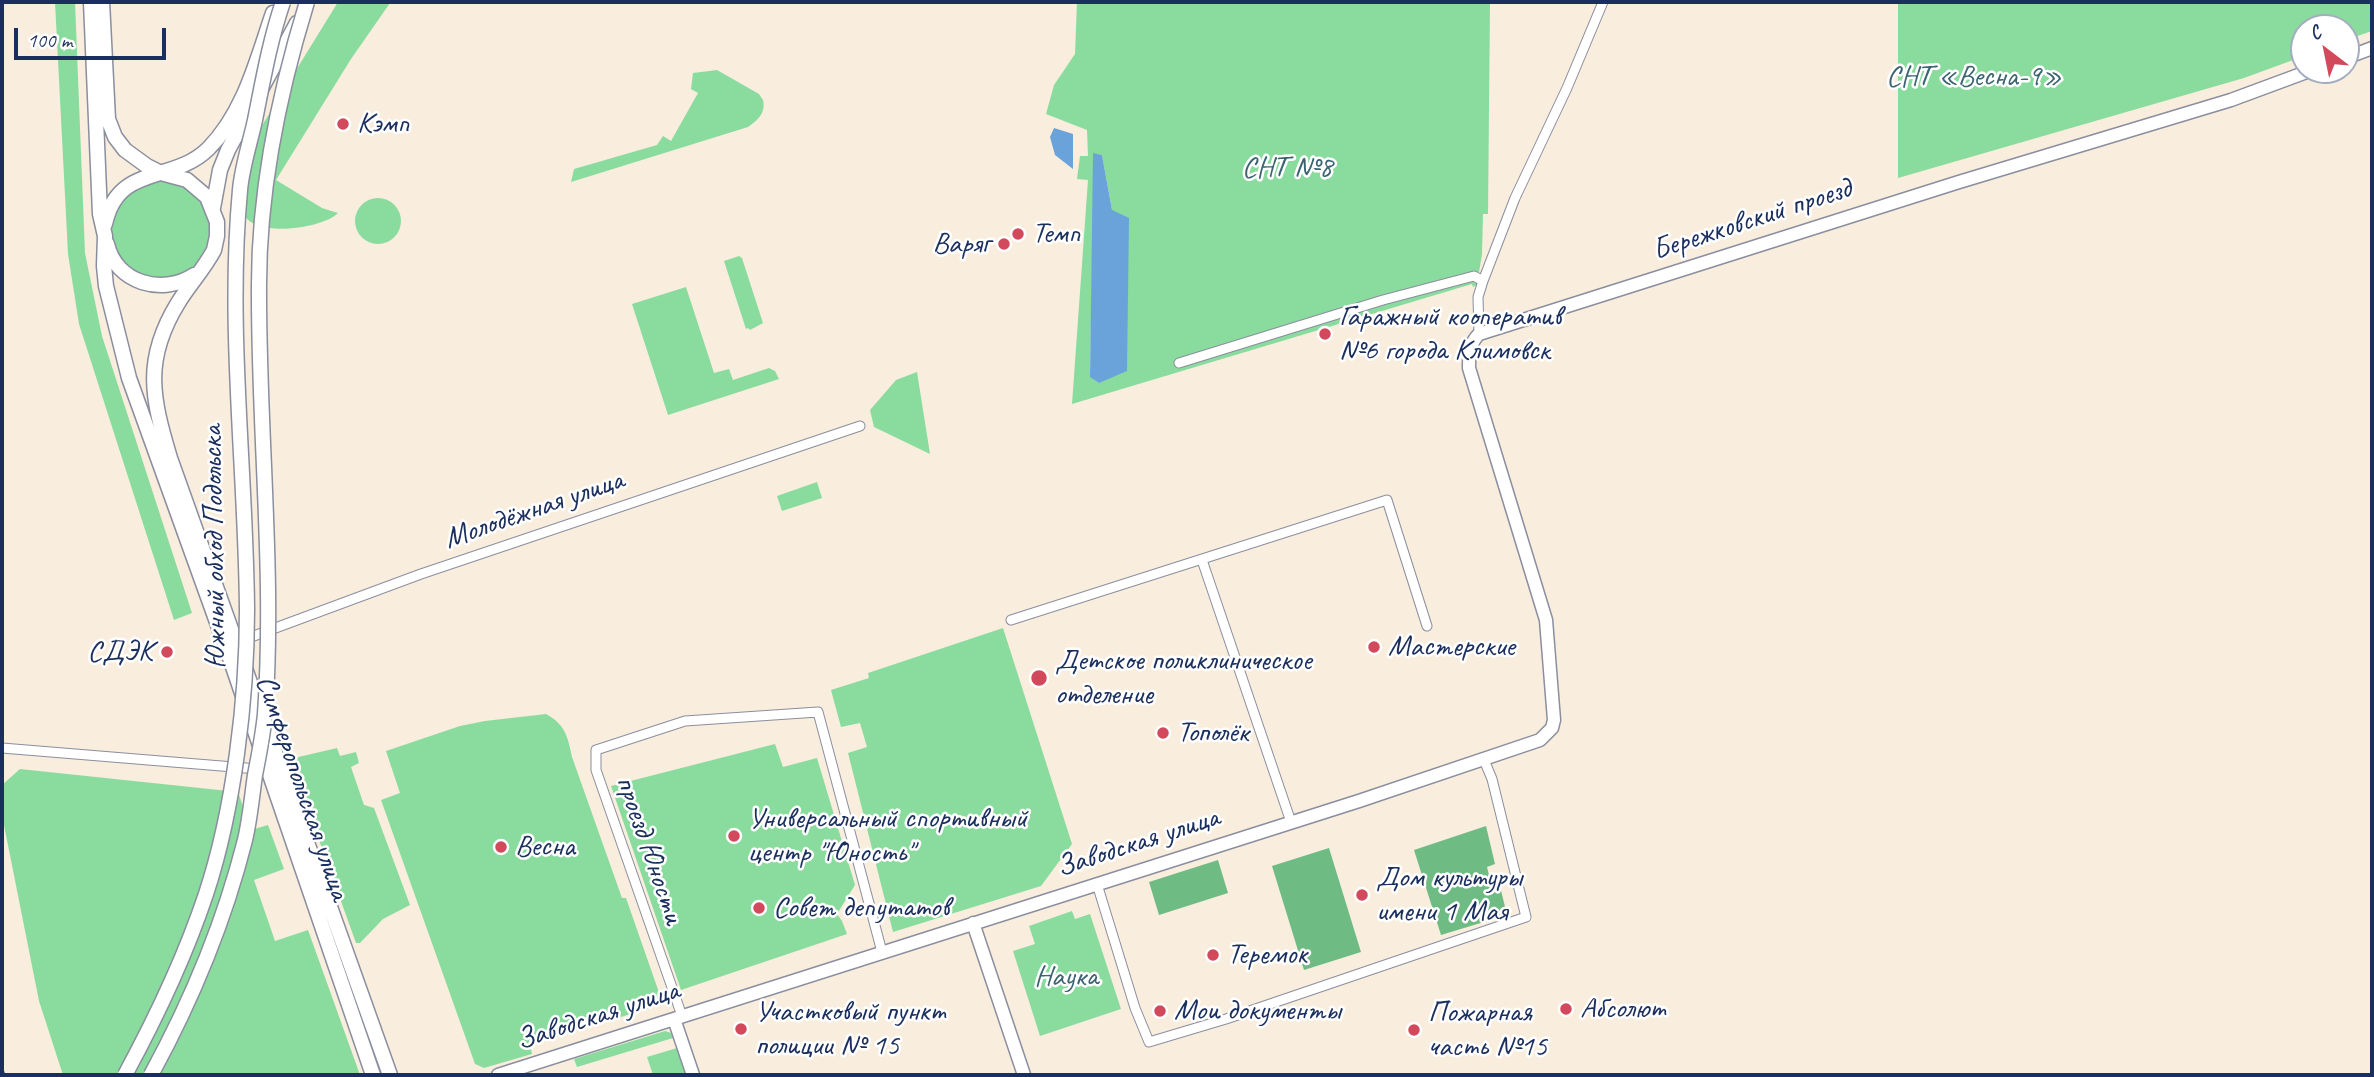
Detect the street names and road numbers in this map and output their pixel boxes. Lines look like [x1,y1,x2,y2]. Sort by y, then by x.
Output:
street label: Бережковский проезд [1648,171,1856,269]
street label: Южный обход Подольска [195,425,235,669]
street label: Молодёжная улица [440,463,628,557]
street label: Симферопольская улица [247,671,357,905]
street label: проезд Юности [607,771,691,929]
street label: Заводская улица [1052,800,1224,886]
street label: Заводская улица [512,973,684,1059]

